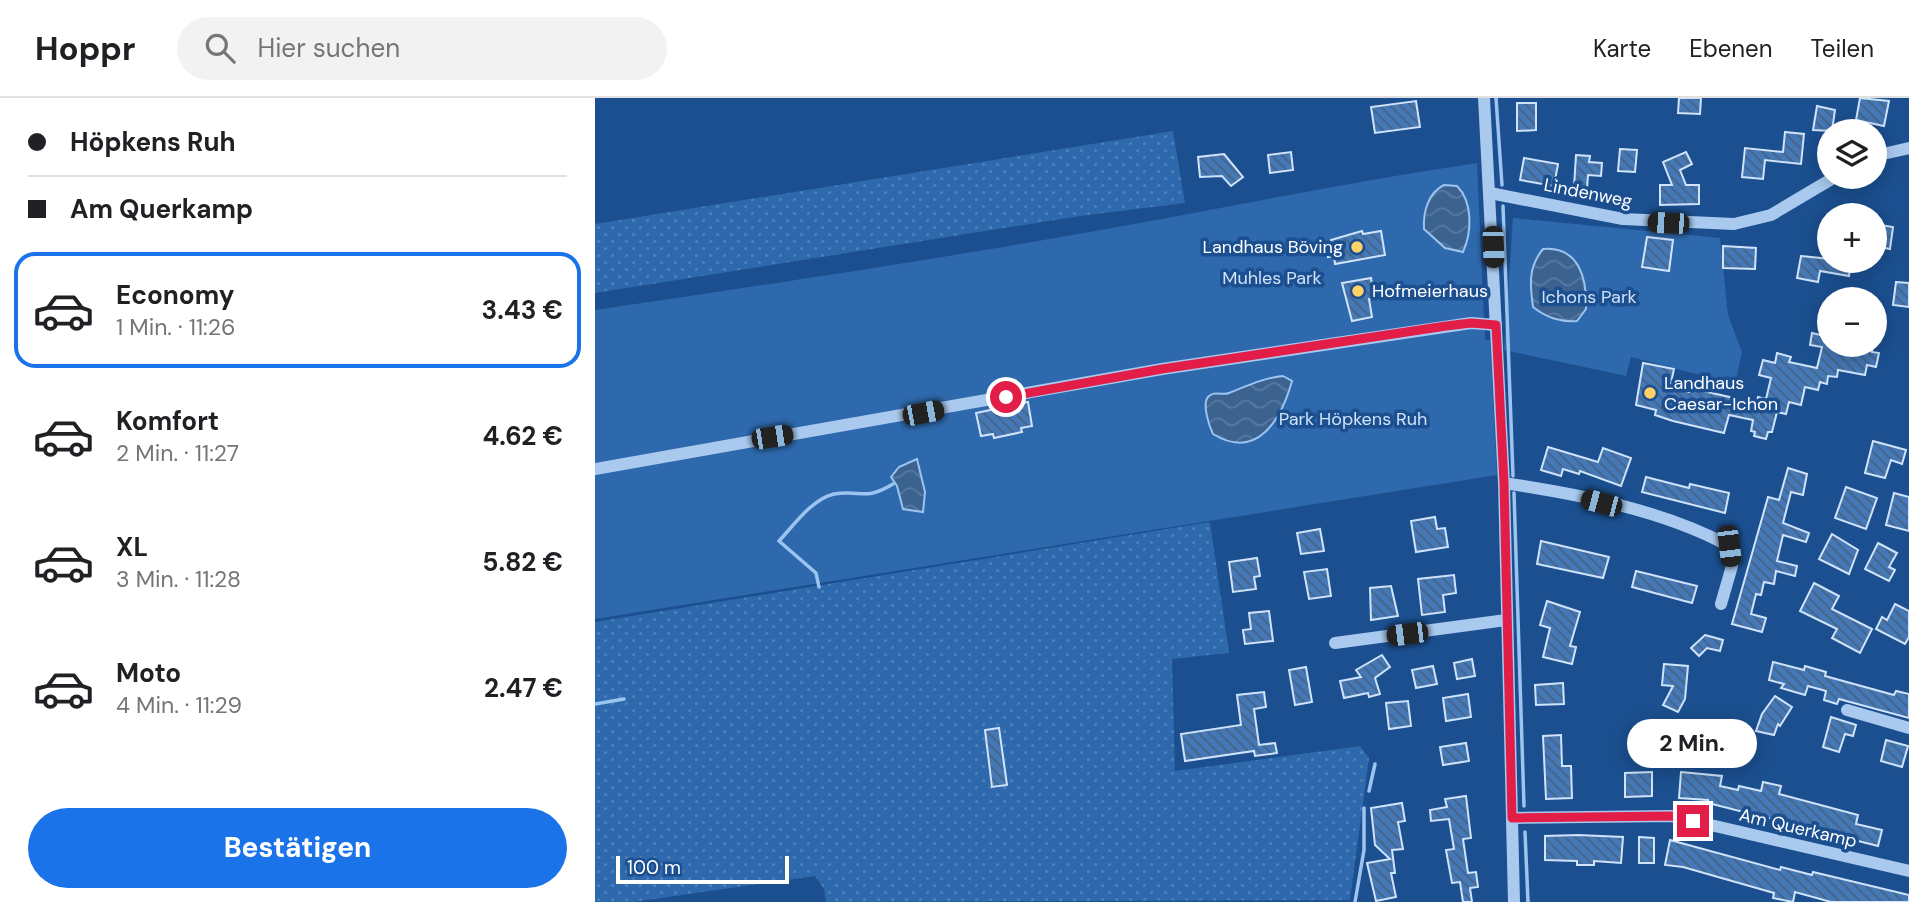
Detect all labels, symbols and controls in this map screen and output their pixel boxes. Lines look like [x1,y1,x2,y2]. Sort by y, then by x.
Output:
search box [177,17,667,80]
text: Hoppr [35,27,135,70]
icon: search [201,29,239,67]
text: Hier suchen [257,31,400,65]
text: Karte [1593,33,1651,64]
text: Ebenen [1689,33,1773,64]
text: Teilen [1811,33,1874,64]
map controls [1817,119,1887,357]
button: layers [1817,119,1887,189]
text: Höpkens Ruh [70,125,236,159]
street label: Lindenweg [1542,173,1634,213]
text: Am Querkamp [70,192,253,226]
button: + [1817,203,1887,273]
car [1647,212,1690,234]
car [1482,226,1505,268]
place label: Landhaus Böving [1203,235,1343,259]
marker: Landhaus Böving [1349,239,1365,255]
park label: Muhles Park [1222,266,1322,290]
text: Economy [116,278,234,312]
icon: car [32,279,95,342]
place label: Hofmeierhaus [1372,279,1488,303]
marker: Hofmeierhaus [1350,283,1366,299]
park label: Ichons Park [1541,285,1637,309]
button: − [1817,287,1887,357]
text: 3.43 € [482,293,563,327]
text: 1 Min. · 11:26 [116,312,235,342]
place label: Landhaus Caesar-Ichon [1664,371,1778,416]
route start [990,381,1022,413]
marker: Landhaus Caesar-Ichon [1642,385,1658,401]
car [901,399,946,427]
text: Komfort [116,404,219,438]
icon: car [32,405,95,468]
park label: Park Höpkens Ruh [1279,407,1427,431]
text: 4.62 € [482,419,563,453]
car [750,423,795,451]
text: 2 Min. · 11:27 [116,438,239,468]
car [1578,487,1625,519]
car [1717,524,1742,568]
text: XL [116,530,148,564]
icon: car [32,531,95,594]
text: 5.82 € [482,545,563,579]
text: 3 Min. · 11:28 [116,564,241,594]
car [1385,621,1430,647]
text: Moto [116,656,181,690]
icon: car [32,657,95,720]
text: 2.47 € [484,671,563,705]
text: 4 Min. · 11:29 [116,690,242,720]
callout: 2 Min. [1628,720,1758,768]
text: 2 Min. [1659,728,1725,758]
street label: Am Querkamp [1737,803,1859,853]
route end [1677,805,1709,837]
button: Bestätigen [28,808,567,888]
scale bar [616,853,789,885]
text: 100 m [627,855,681,880]

